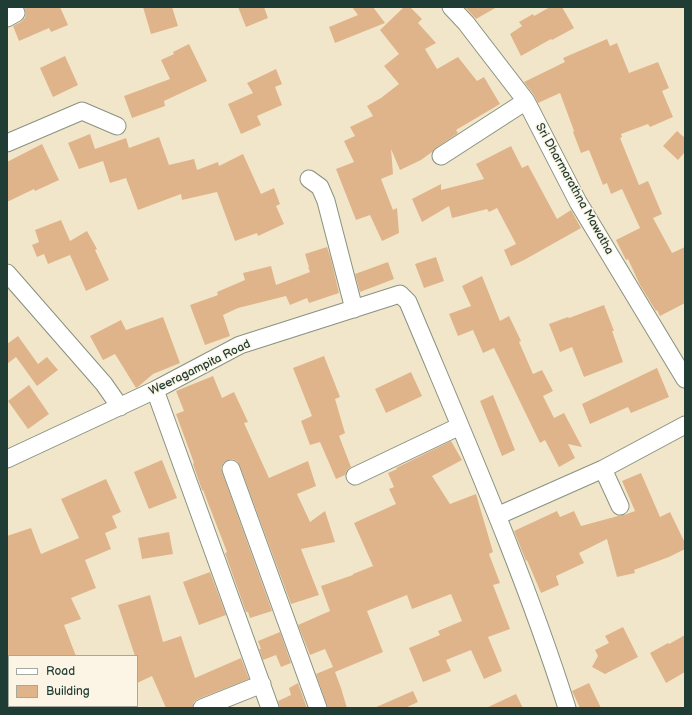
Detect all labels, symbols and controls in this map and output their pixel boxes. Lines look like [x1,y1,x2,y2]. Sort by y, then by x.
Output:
street label: Sri Dharmarathna Mawatha [532,121,616,257]
street label: Weeragampita Road [147,337,253,399]
legend [8,655,138,707]
text: Road [46,664,75,679]
text: Building [46,684,90,699]

